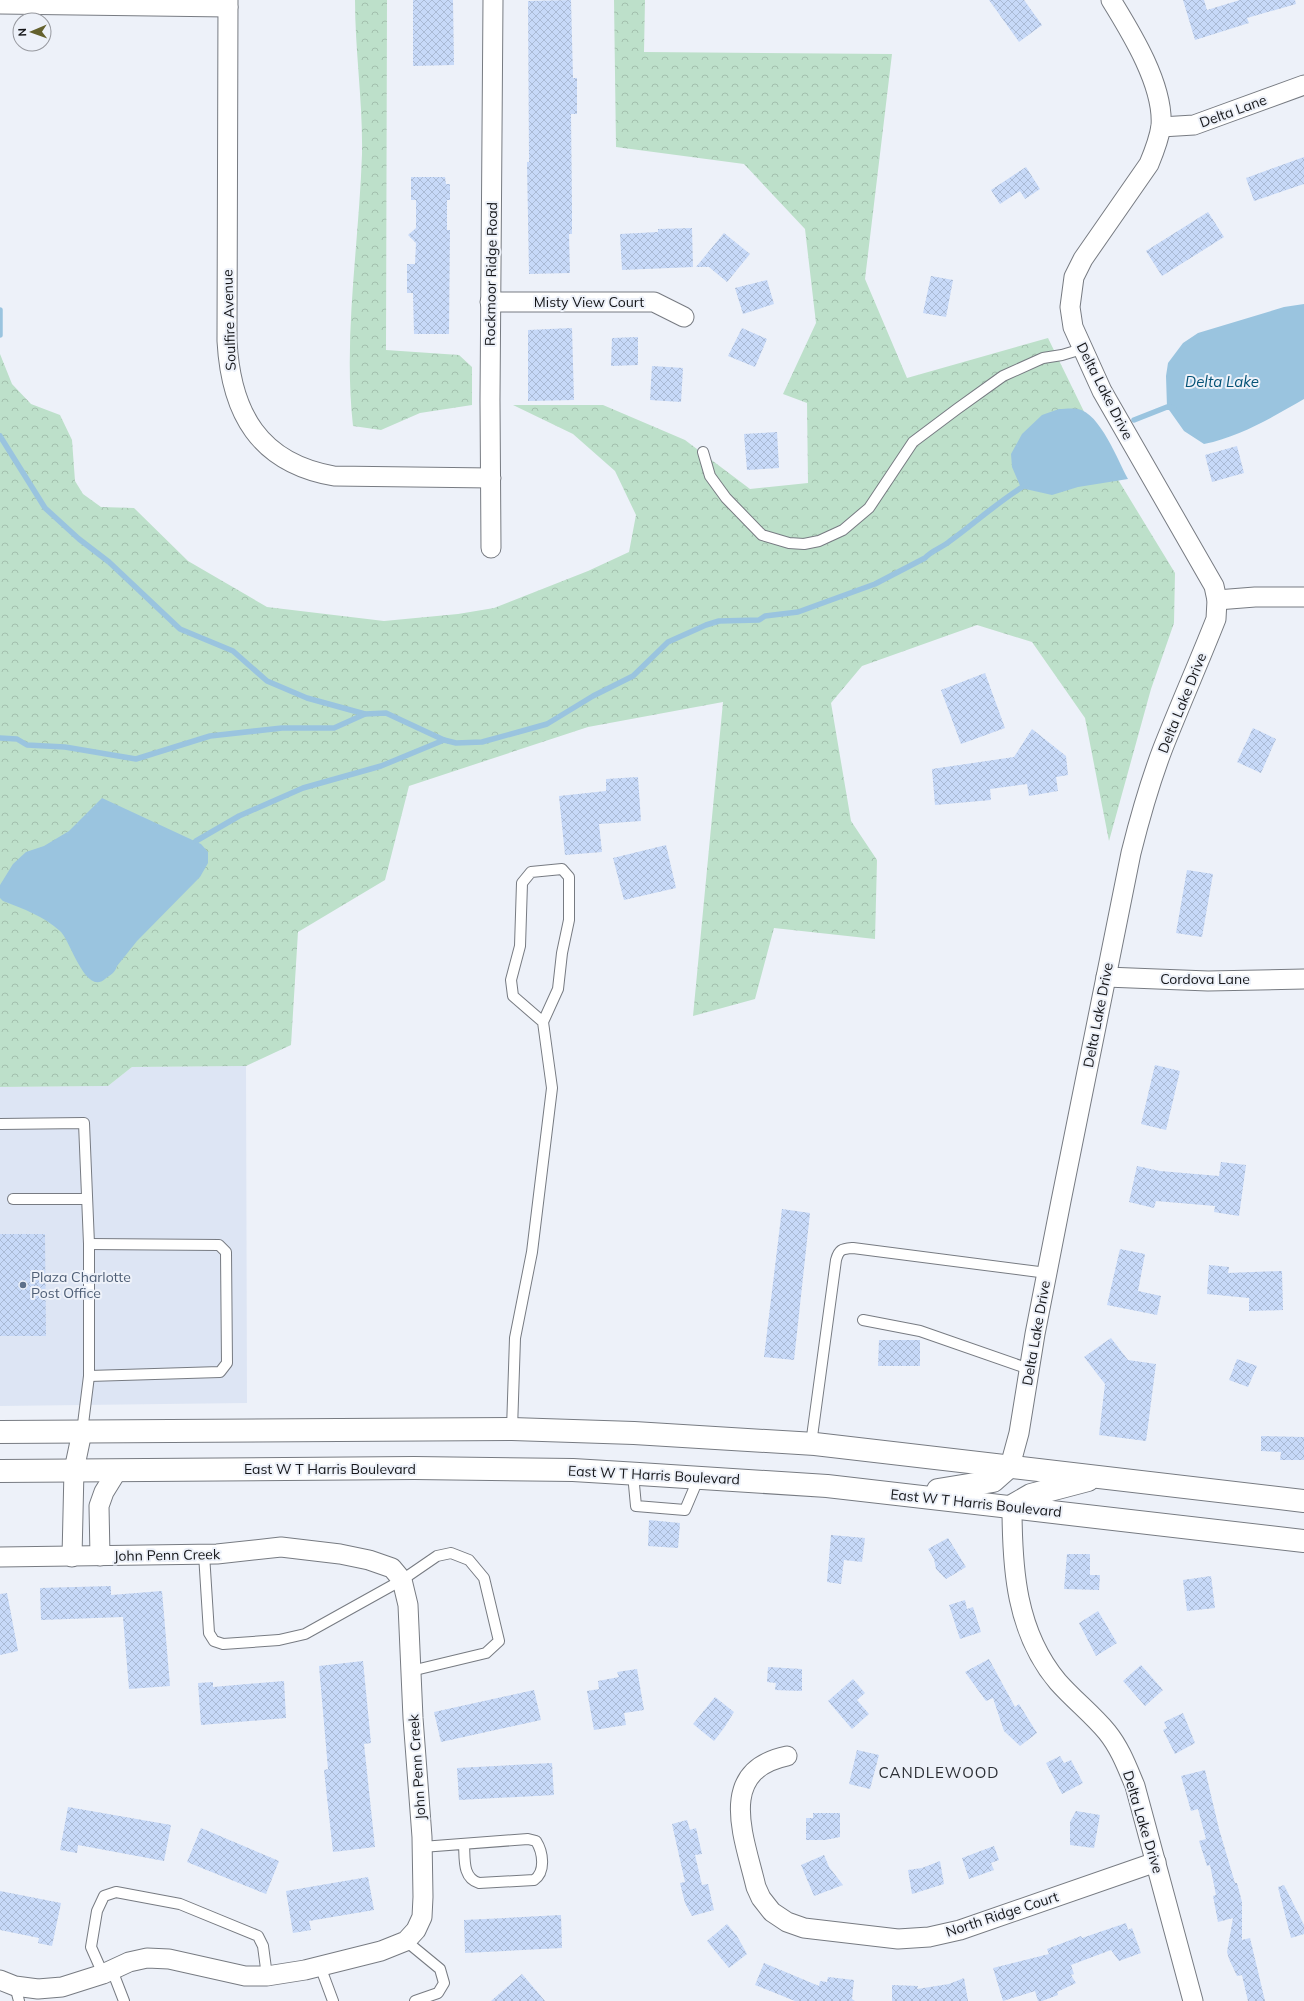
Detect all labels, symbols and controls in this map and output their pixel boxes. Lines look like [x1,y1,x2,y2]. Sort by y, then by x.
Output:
north arrow [12,12,52,52]
text: N [15,28,29,37]
street label: Delta Lane [1197,91,1269,131]
street label: Rockmoor Ridge Road [481,202,501,346]
street label: Soulfire Avenue [218,269,240,371]
street label: Misty View Court [534,293,644,311]
street label: Delta Lake Drive [1073,339,1137,443]
water label: Delta Lake [1185,372,1259,391]
street label: Delta Lake Drive [1154,650,1210,756]
street label: Delta Lake Drive [1079,961,1117,1069]
street label: Cordova Lane [1160,970,1250,988]
place label: Plaza Charlotte Post Office [31,1268,131,1302]
street label: Delta Lake Drive [1018,1279,1054,1387]
marker: Plaza Charlotte Post Office [18,1280,28,1290]
street label: East W T Harris Boulevard [244,1460,416,1478]
street label: East W T Harris Boulevard [568,1462,740,1488]
street label: East W T Harris Boulevard [890,1485,1062,1521]
street label: John Penn Creek [114,1545,221,1565]
street label: John Penn Creek [404,1713,430,1821]
district label: CANDLEWOOD [878,1763,1000,1782]
street label: Delta Lake Drive [1119,1768,1167,1876]
street label: North Ridge Court [943,1887,1061,1941]

